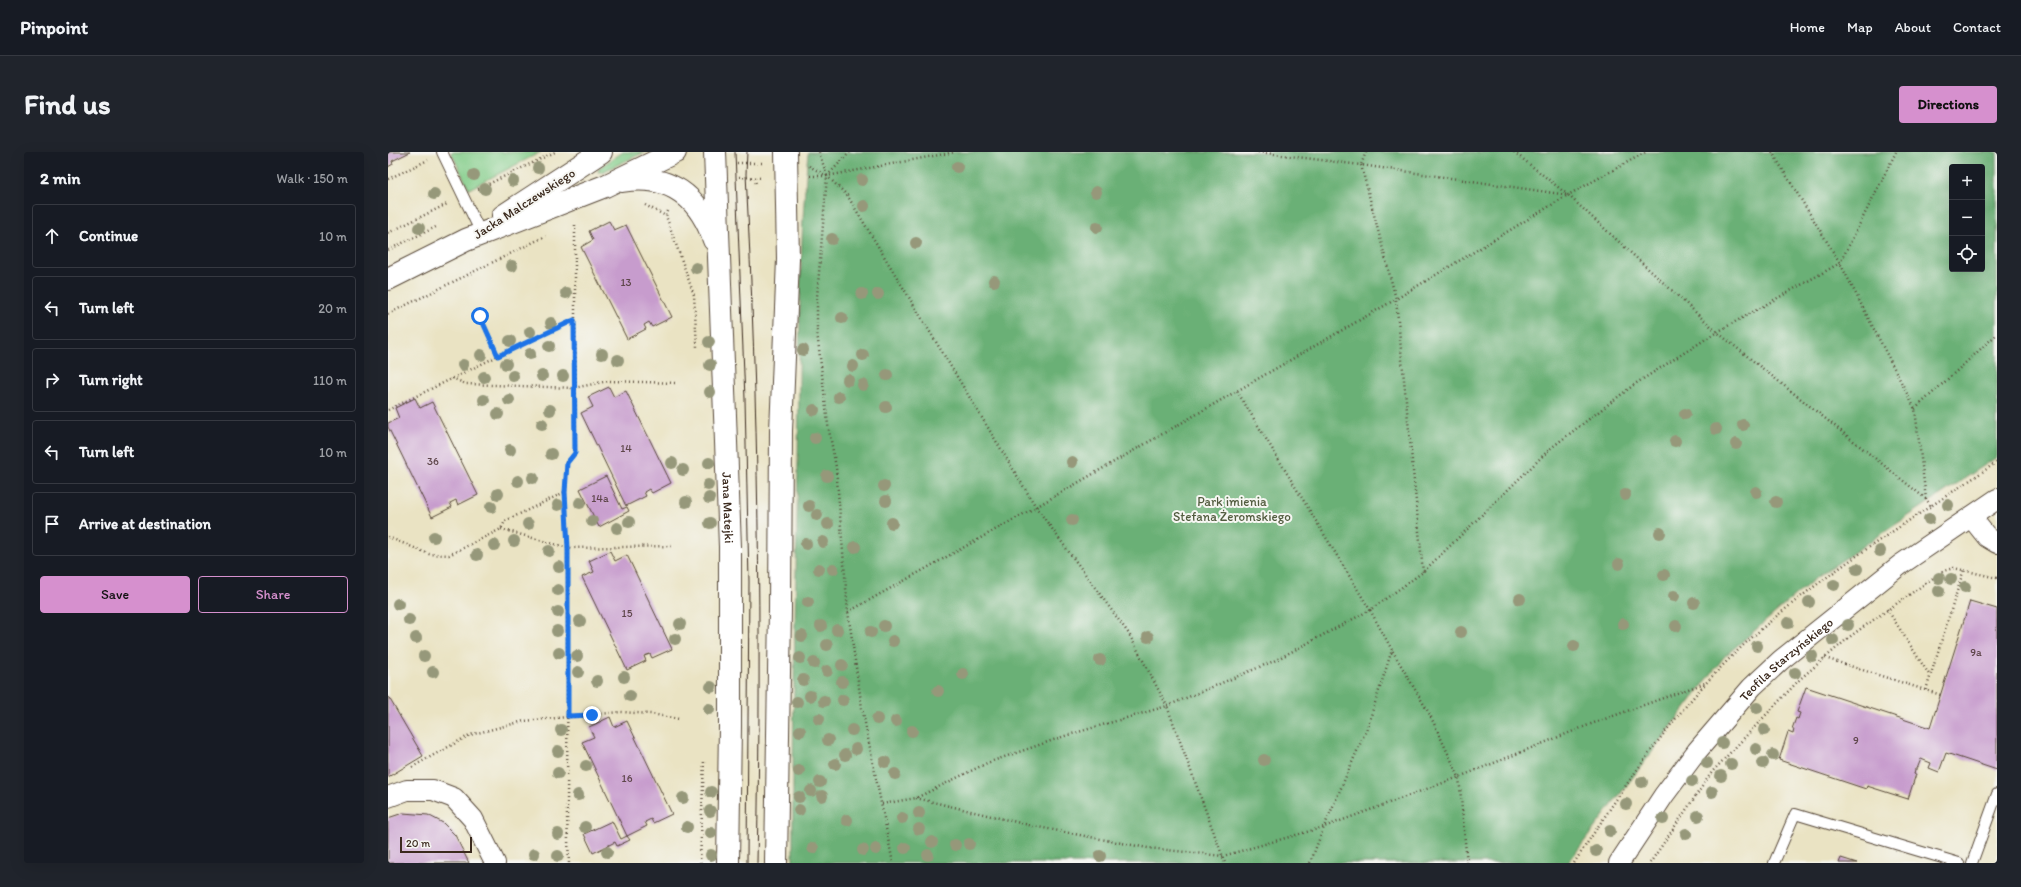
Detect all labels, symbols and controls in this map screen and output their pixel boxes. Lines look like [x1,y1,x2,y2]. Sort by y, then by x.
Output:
text: Pinpoint [20,16,88,39]
text: Home [1790,19,1825,36]
text: Map [1847,19,1873,36]
text: About [1895,19,1931,36]
text: Contact [1953,19,2001,36]
button: Directions [1899,86,1997,123]
text: Find us [24,87,111,121]
map controls [1949,164,1985,272]
button: + [1949,164,1985,200]
street label: Jacka Malczewskiego [471,165,578,242]
text: 2 min [40,168,80,188]
text: Walk · 150 m [277,171,348,186]
button: − [1949,200,1985,236]
icon: ahead [41,225,63,247]
text: Continue [79,227,138,245]
text: 10 m [319,229,347,244]
button: locate [1949,236,1985,272]
house number: 13 [620,276,632,289]
icon: left [41,297,63,319]
text: Turn left [79,299,134,317]
text: 20 m [318,301,347,316]
route start [471,307,489,325]
icon: right [41,369,63,391]
text: Turn right [79,371,143,389]
text: 110 m [313,373,347,388]
icon: left [41,441,63,463]
house number: 14 [620,442,632,455]
text: Turn left [79,443,134,461]
text: 10 m [319,445,347,460]
house number: 36 [427,455,439,468]
street label: Jana Matejki [719,472,737,544]
house number: 14a [591,492,609,505]
park label: Park imienia Stefana Żeromskiego [1173,494,1291,524]
icon: arrive [41,513,63,535]
text: Arrive at destination [79,515,211,533]
button: Save [40,576,190,613]
button: Share [198,576,348,613]
house number: 15 [622,607,633,620]
street label: Teofila Starzyńskiego [1736,614,1836,704]
house number: 9a [1970,646,1982,659]
route end [583,706,601,724]
house number: 9 [1853,734,1859,747]
house number: 16 [622,772,633,785]
scale bar [400,835,472,854]
text: 20 m [406,837,430,850]

